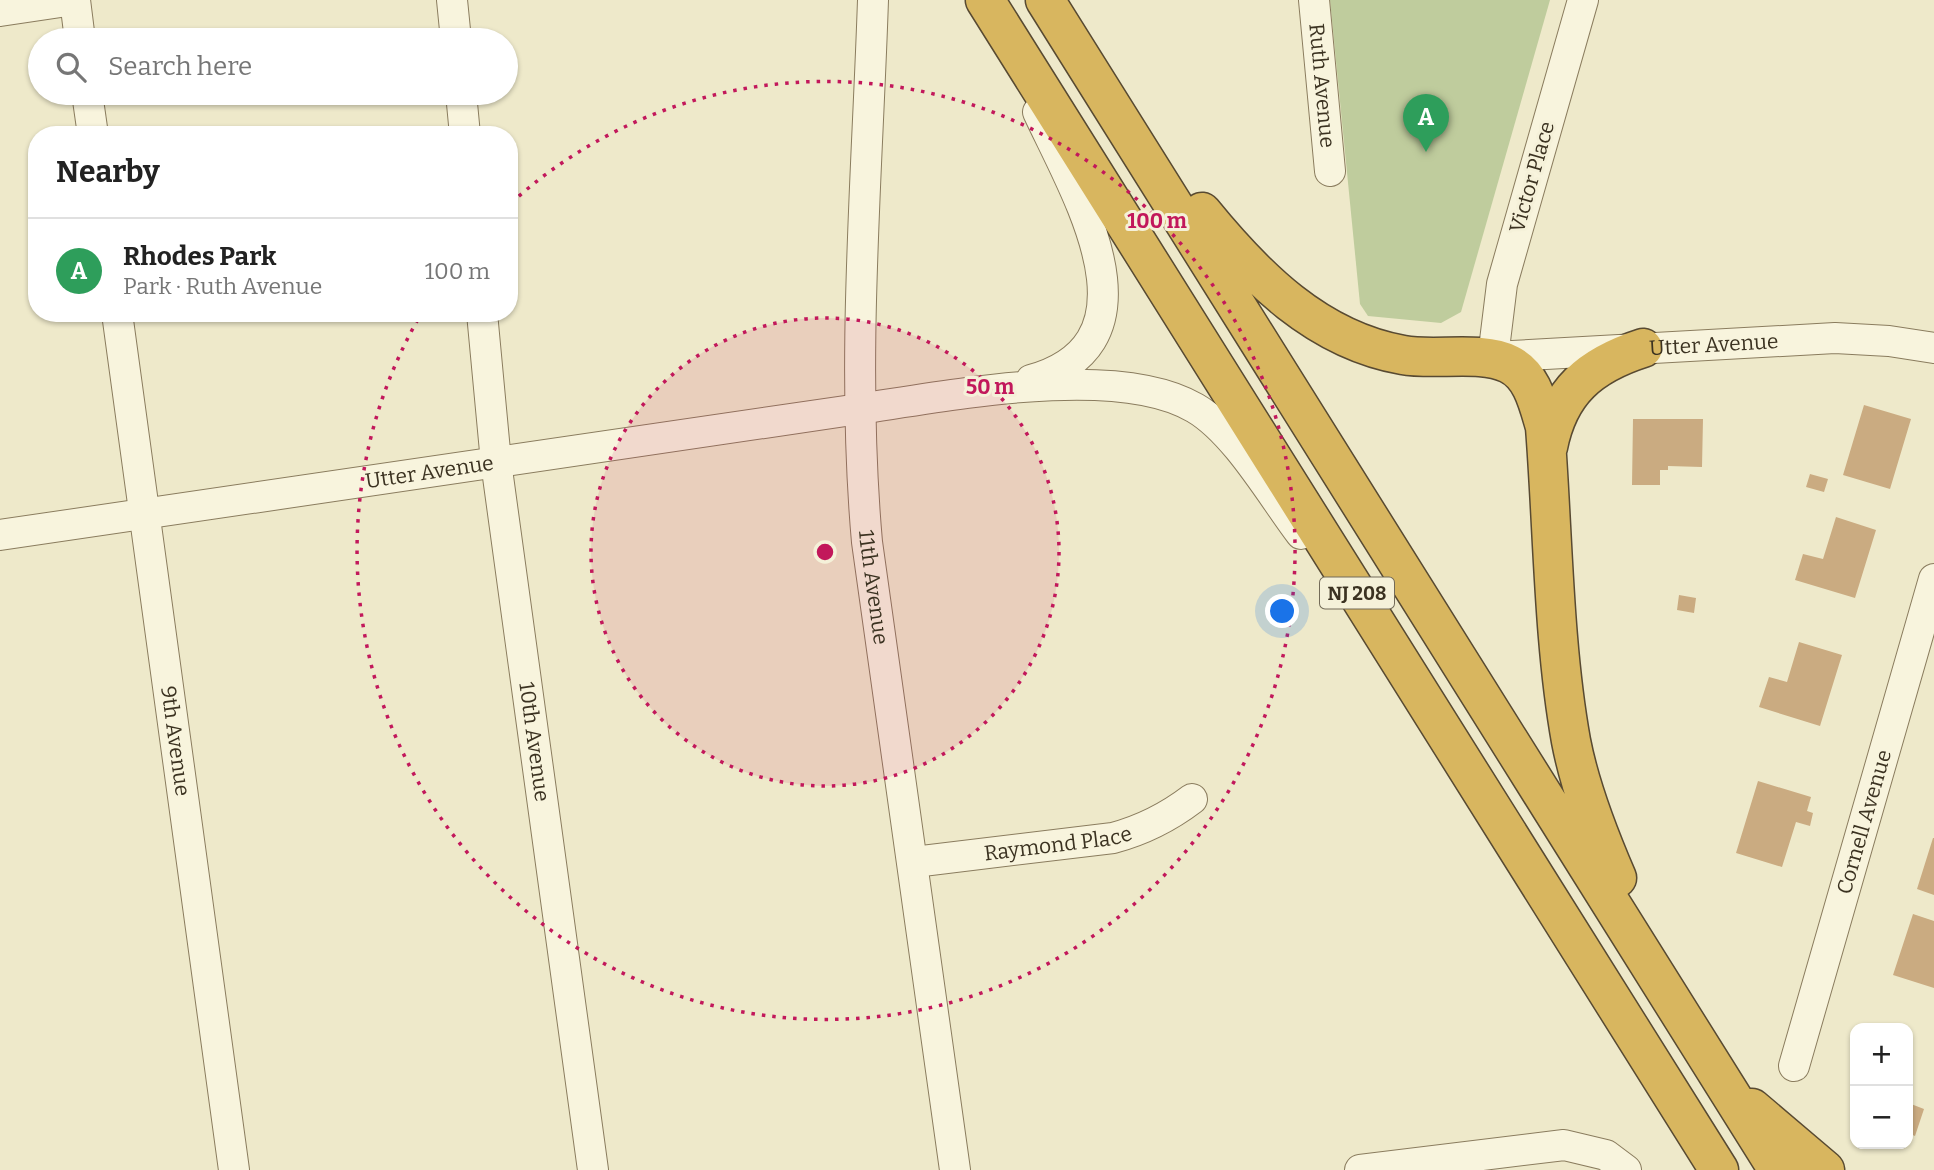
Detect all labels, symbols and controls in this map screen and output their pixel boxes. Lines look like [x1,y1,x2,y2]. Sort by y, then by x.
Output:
street label: Ruth Avenue [1303,22,1341,149]
search box [28,28,518,105]
icon: search [52,48,90,86]
text: Search here [108,51,252,82]
pin: A [1403,94,1449,152]
street label: Victor Place [1504,118,1560,236]
text: Nearby [56,154,160,190]
text: 100 m [1127,208,1187,234]
text: Rhodes Park [123,241,276,272]
text: A [71,257,87,285]
text: 100 m [425,257,490,285]
text: Park · Ruth Avenue [123,272,322,300]
street label: Utter Avenue [1648,328,1779,361]
text: 50 m [966,374,1014,400]
street label: Utter Avenue [364,450,495,494]
street label: 11th Avenue [853,529,894,646]
centre of rings [813,540,837,564]
road number: NJ 208 [1320,578,1394,608]
your location [1265,594,1299,628]
street label: 10th Avenue [513,680,555,803]
street label: 9th Avenue [155,684,196,798]
street label: Cornell Avenue [1831,747,1897,897]
street label: Raymond Place [983,820,1135,866]
map controls [1850,1023,1913,1149]
button: + [1850,1023,1913,1086]
button: − [1850,1086,1913,1149]

